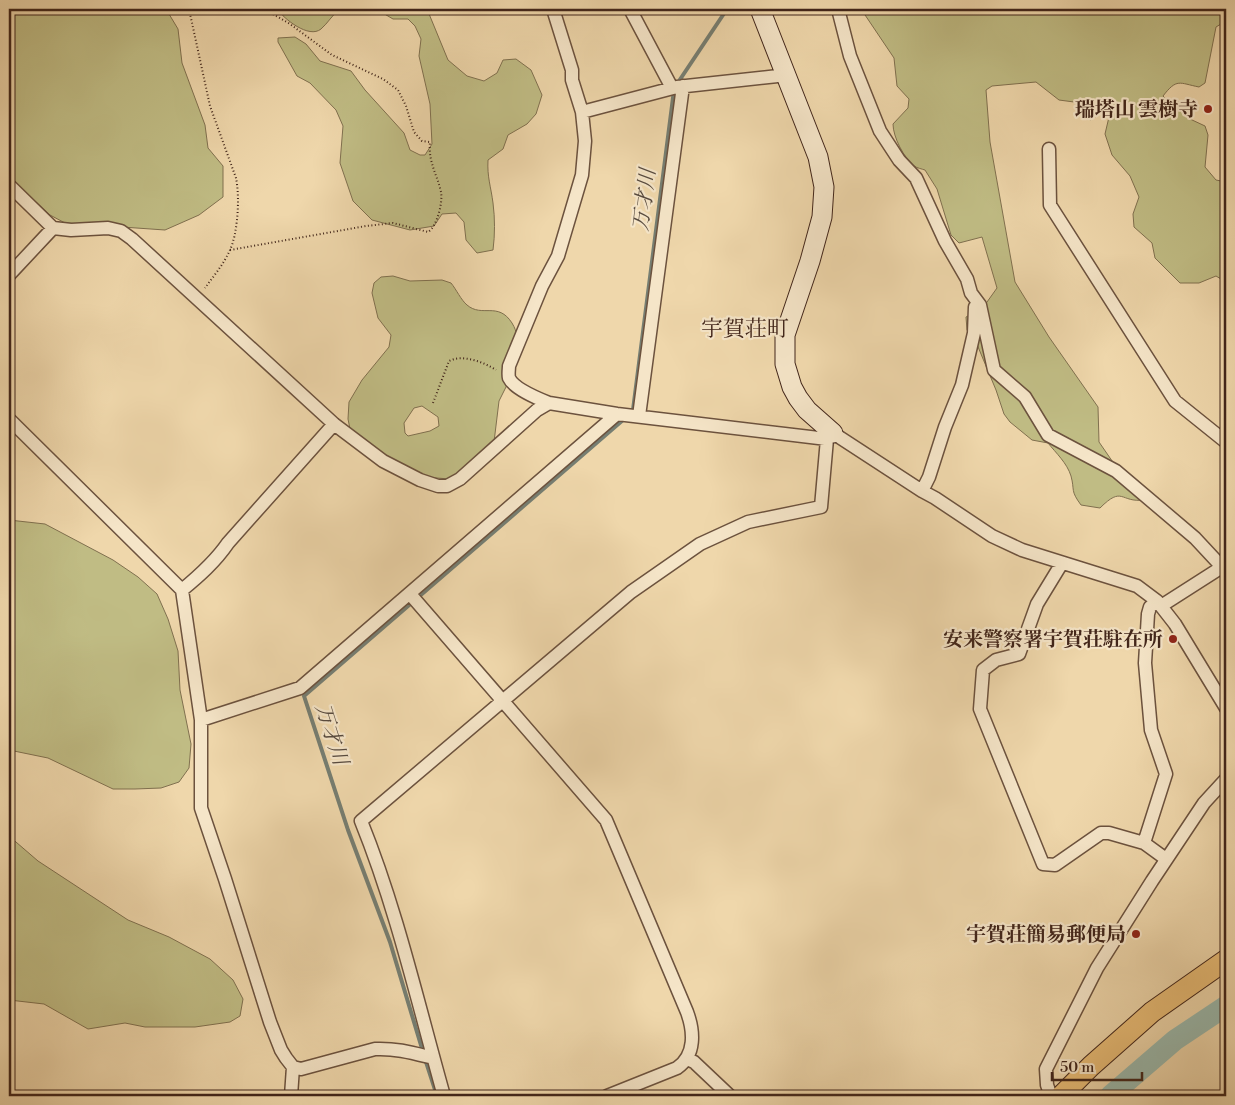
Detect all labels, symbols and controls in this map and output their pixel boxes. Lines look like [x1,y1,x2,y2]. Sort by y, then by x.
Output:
place label: 瑞塔山 雲樹寺 [1075,98,1198,123]
marker: 瑞塔山 雲樹寺 [1202,103,1214,115]
water label: 万才川 [628,165,662,233]
district label: 宇賀荘町 [701,316,789,343]
place label: 安来警察署宇賀荘駐在所 [943,628,1163,653]
marker: 安来警察署宇賀荘駐在所 [1167,633,1179,645]
water label: 万才川 [309,700,354,770]
place label: 宇賀荘簡易郵便局 [966,923,1126,948]
marker: 宇賀荘簡易郵便局 [1130,928,1142,940]
scale bar [1052,1050,1142,1082]
text: 50 m [1060,1058,1094,1077]

